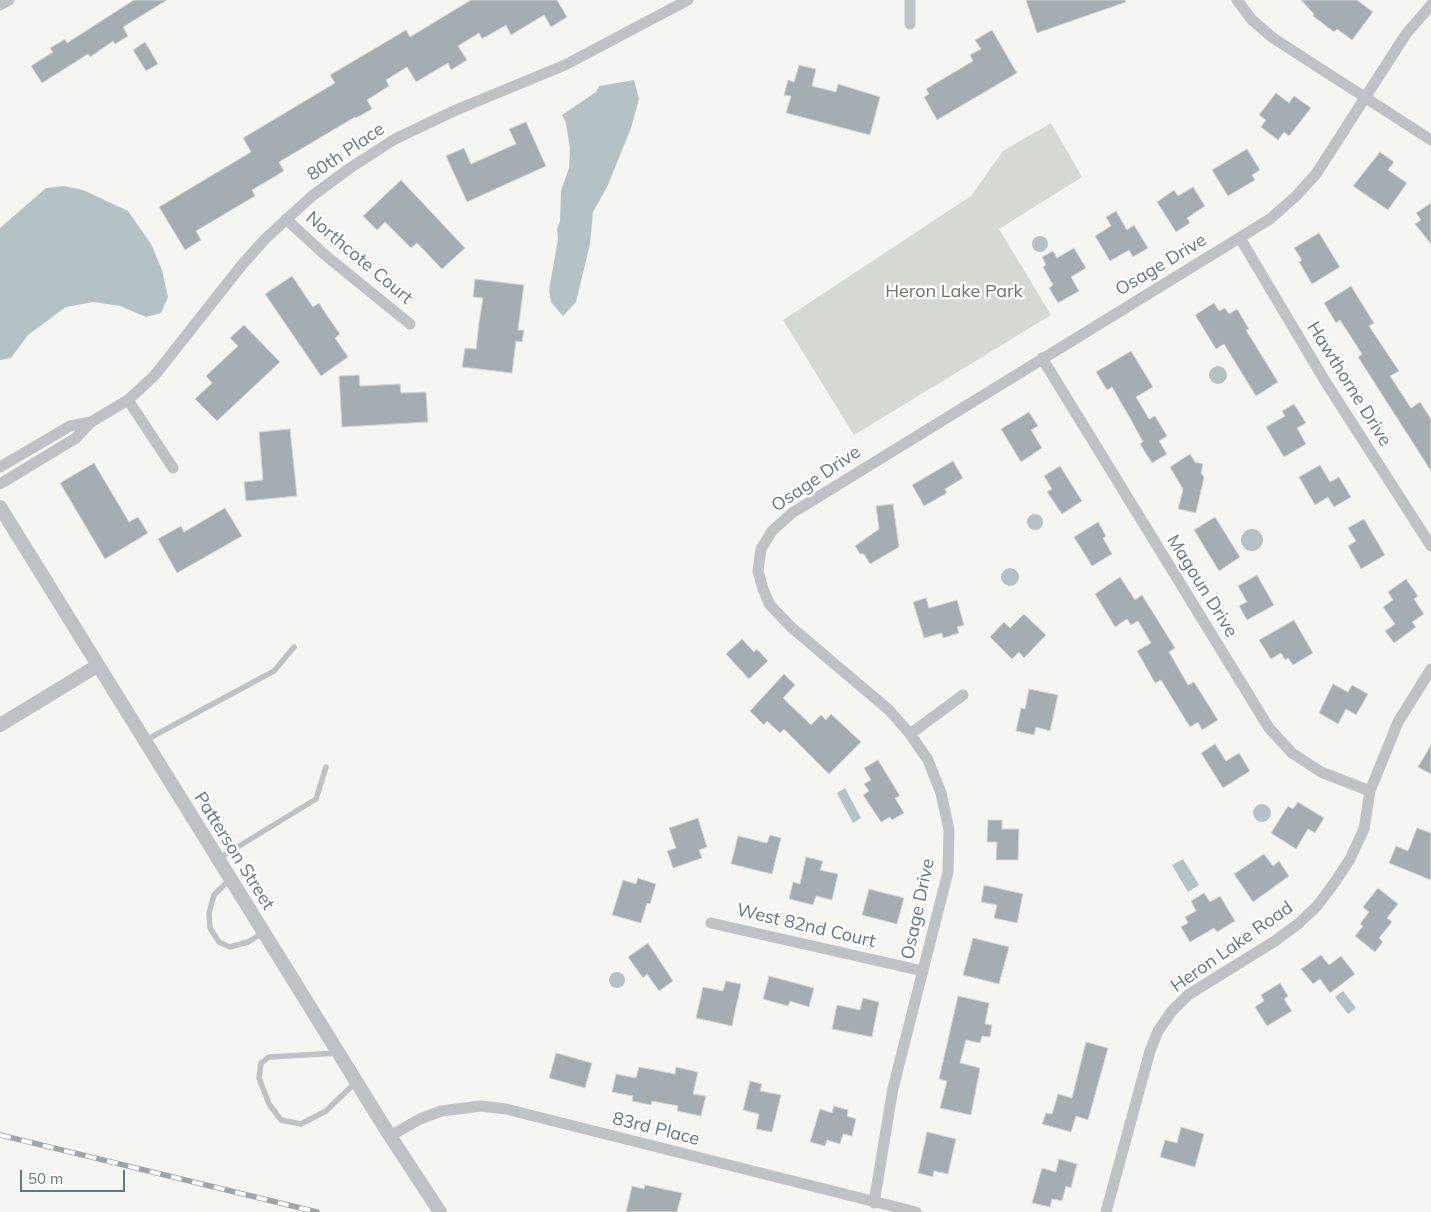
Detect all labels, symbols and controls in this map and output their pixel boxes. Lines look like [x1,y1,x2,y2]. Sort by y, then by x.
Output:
street label: 80th Place [303,118,389,186]
street label: Northcote Court [301,207,417,309]
street label: Osage Drive [1112,229,1210,301]
park label: Heron Lake Park [885,281,1023,303]
street label: Hawthorne Drive [1302,318,1396,450]
street label: Osage Drive [767,441,865,517]
street label: Magoun Drive [1162,531,1242,641]
street label: Patterson Street [189,788,279,914]
street label: Osage Drive [897,857,939,961]
street label: Heron Lake Road [1167,897,1297,997]
street label: West 82nd Court [734,900,878,952]
street label: 83rd Place [610,1108,702,1150]
scale bar [22,1160,128,1192]
text: 50 m [28,1169,63,1188]

